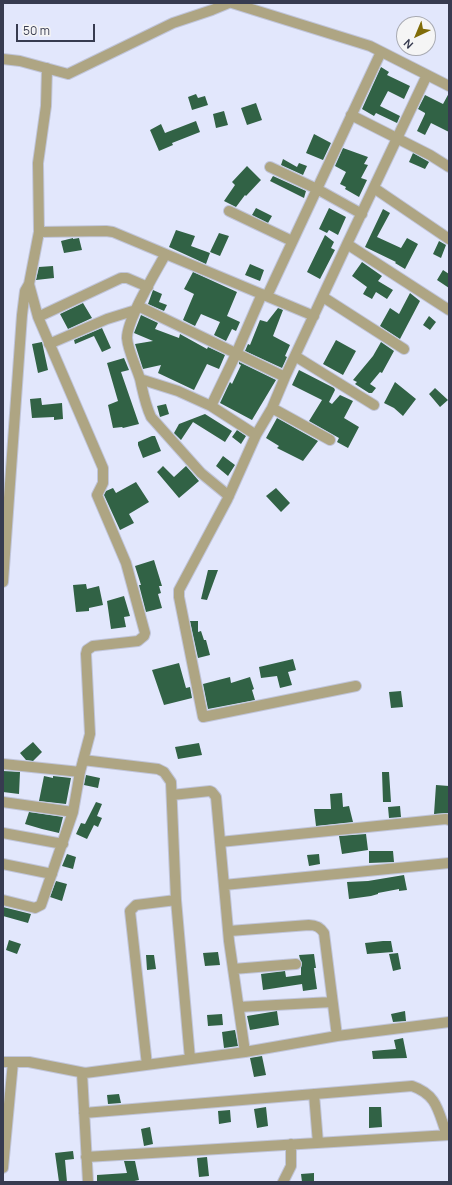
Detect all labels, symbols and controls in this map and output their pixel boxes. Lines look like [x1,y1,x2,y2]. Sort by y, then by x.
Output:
scale bar [18,16,97,42]
north arrow [396,16,436,56]
text: 50 m [23,22,50,39]
text: N [400,36,416,52]

